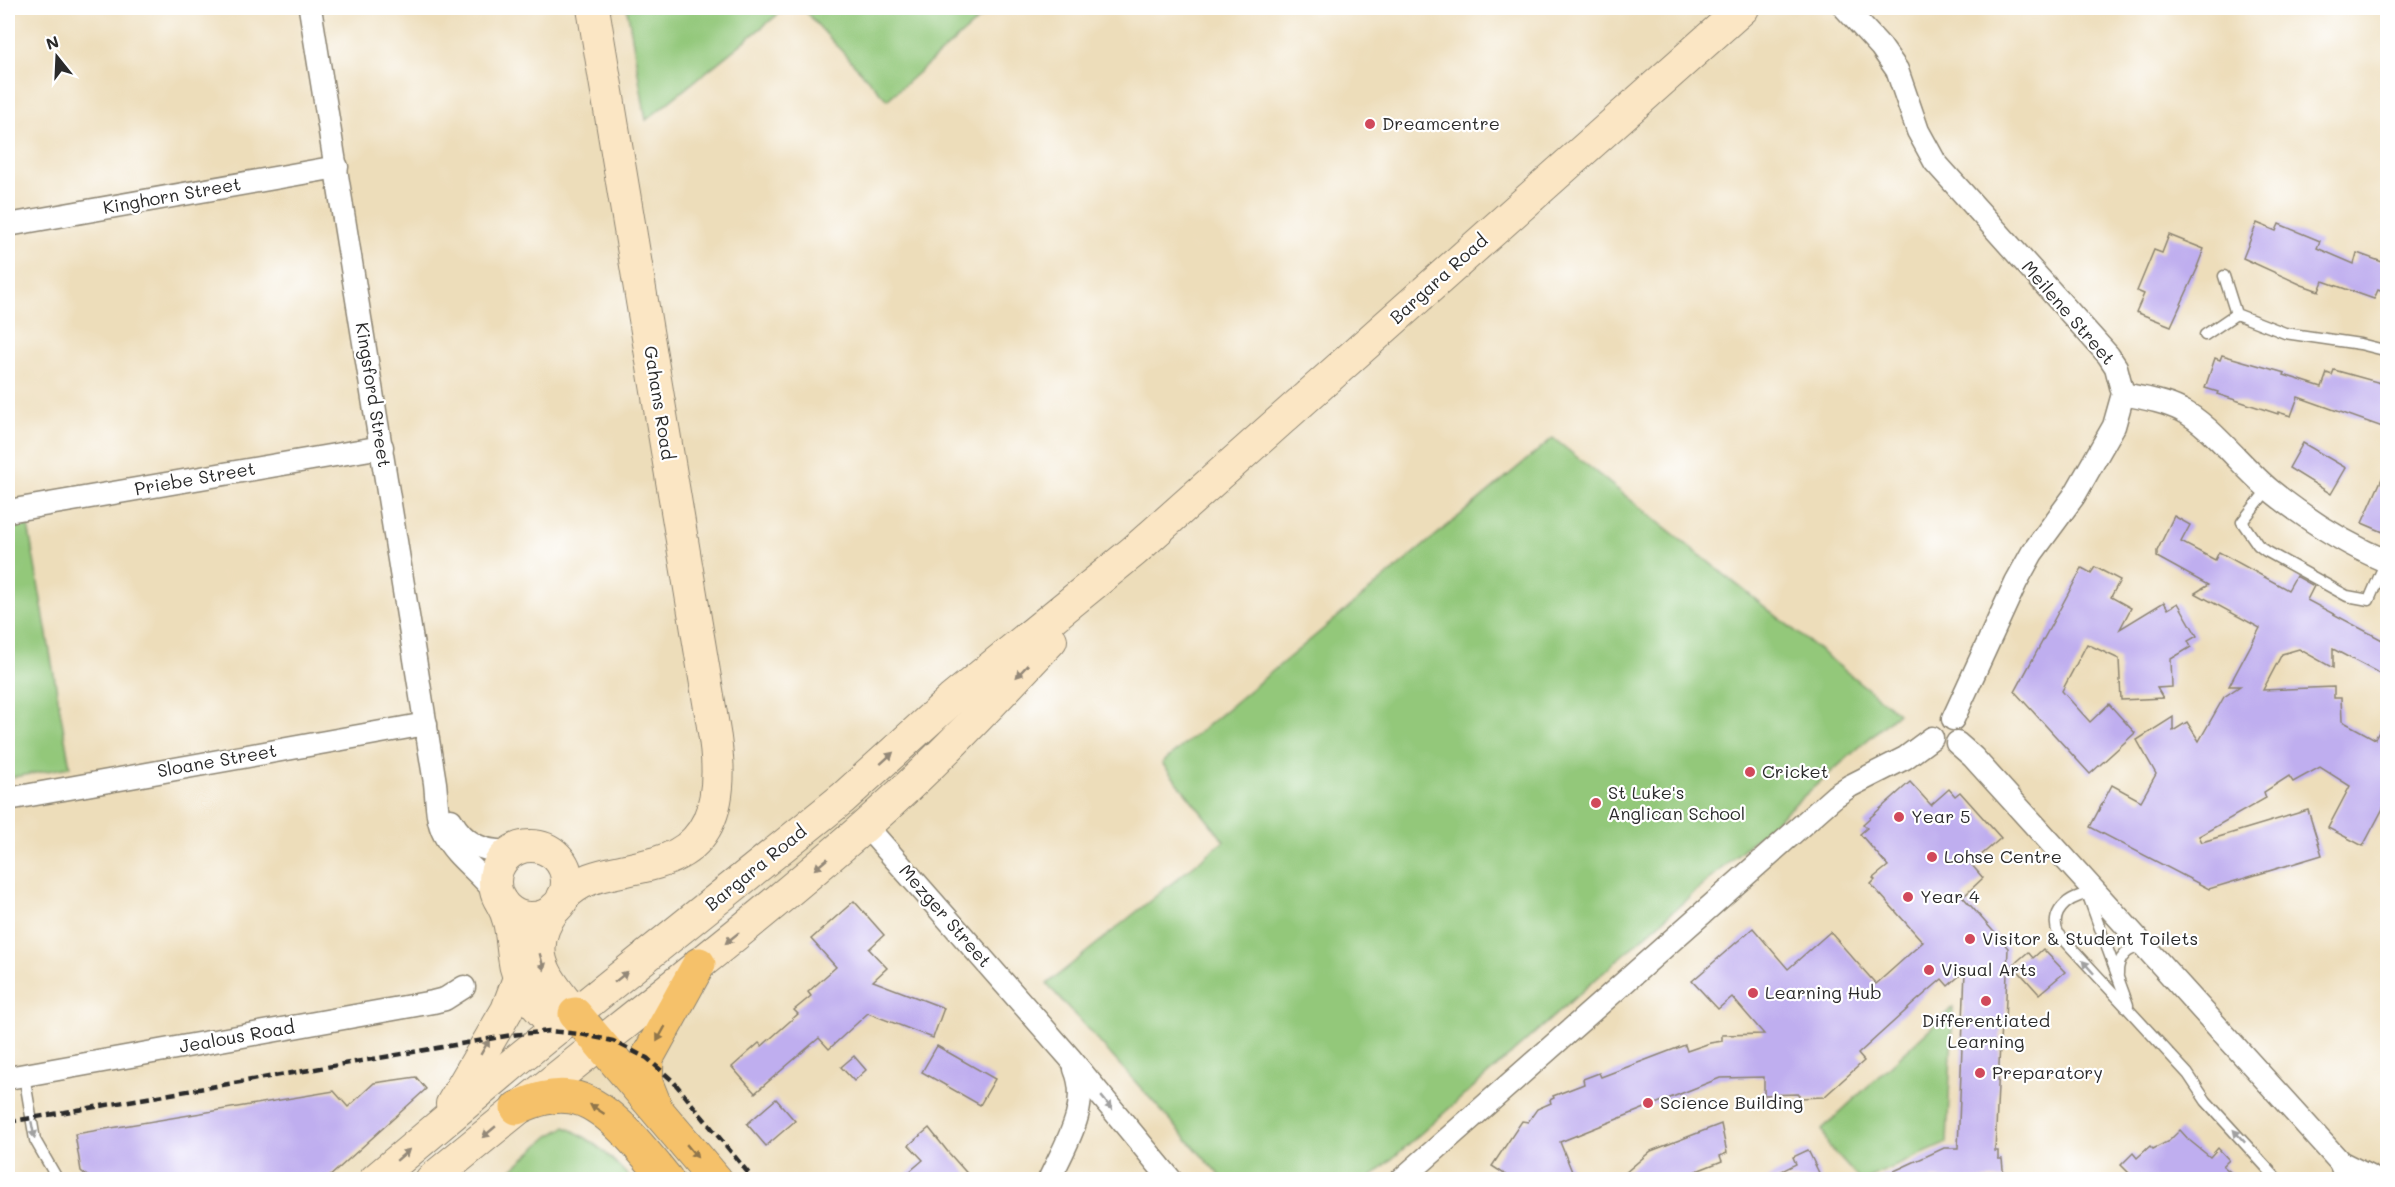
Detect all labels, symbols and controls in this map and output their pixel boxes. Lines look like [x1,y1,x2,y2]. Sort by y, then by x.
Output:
north arrow [27,27,87,87]
text: N [43,30,61,54]
place label: Dreamcentre [1382,111,1500,135]
marker: Dreamcentre [1363,117,1377,131]
street label: Kinghorn Street [101,171,243,219]
street label: Bargara Road [1384,228,1492,329]
street label: Meilene Street [2017,255,2121,370]
street label: Kingsford Street [351,320,397,469]
street label: Gahans Road [639,344,681,462]
street label: Priebe Street [132,456,257,500]
one-way arrow [1015,663,1029,678]
street label: Sloane Street [155,738,278,782]
one-way arrow [879,751,894,765]
place label: Cricket [1762,759,1829,783]
marker: Cricket [1743,765,1757,779]
place label: St Luke's Anglican School [1608,780,1745,825]
marker: St Luke's Anglican School [1589,796,1603,810]
place label: Year 5 [1911,804,1970,828]
marker: Year 5 [1892,810,1906,824]
street label: Bargara Road [700,819,811,916]
place label: Lohse Centre [1944,844,2062,868]
marker: Lohse Centre [1925,850,1939,864]
one-way arrow [813,857,829,870]
street label: Mezger Street [894,859,997,972]
place label: Year 4 [1920,884,1980,908]
marker: Year 4 [1901,890,1915,904]
place label: Visitor & Student Toilets [1982,926,2198,950]
one-way arrow [724,931,740,944]
marker: Visitor & Student Toilets [1963,932,1977,946]
one-way arrow [537,953,547,972]
place label: Visual Arts [1941,957,2036,981]
one-way arrow [2082,960,2095,975]
marker: Visual Arts [1922,963,1936,977]
one-way arrow [613,971,628,984]
place label: Learning Hub [1765,980,1882,1004]
marker: Learning Hub [1746,986,1760,1000]
marker: Differentiated Learning [1979,994,1993,1008]
place label: Differentiated Learning [1922,1008,2050,1053]
street label: Jealous Road [177,1014,296,1058]
one-way arrow [655,1026,666,1042]
one-way arrow [480,1038,490,1055]
place label: Preparatory [1992,1060,2103,1084]
marker: Preparatory [1973,1066,1987,1080]
place label: Science Building [1660,1090,1803,1114]
one-way arrow [1101,1095,1114,1111]
marker: Science Building [1641,1096,1655,1110]
one-way arrow [589,1103,605,1115]
one-way arrow [29,1121,38,1140]
one-way arrow [481,1125,497,1138]
one-way arrow [2232,1129,2246,1144]
one-way arrow [686,1143,699,1159]
one-way arrow [395,1149,410,1162]

